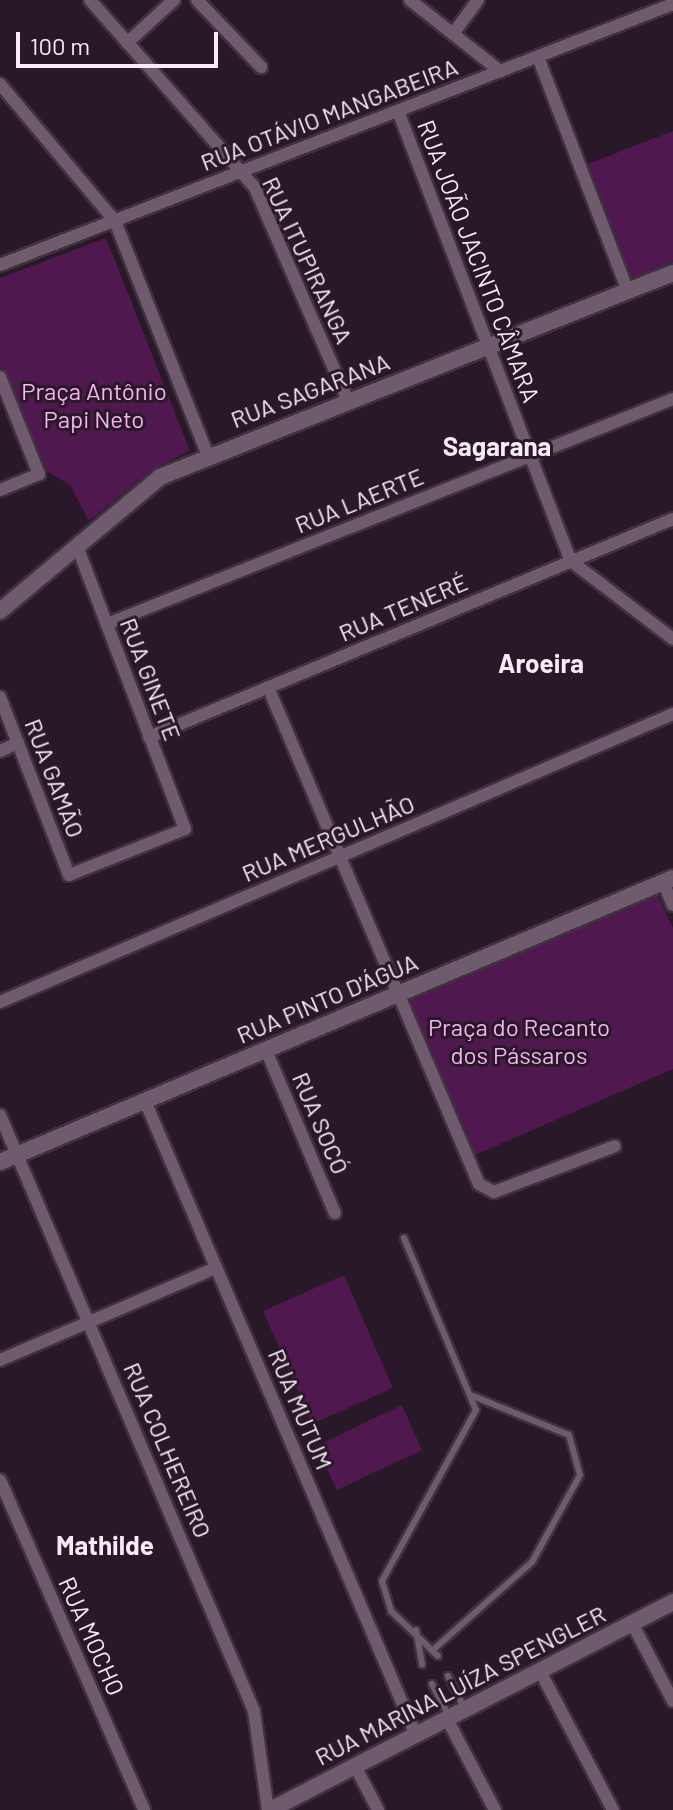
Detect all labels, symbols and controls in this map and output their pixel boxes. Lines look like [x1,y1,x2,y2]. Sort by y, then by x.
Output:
scale bar [20,16,222,66]
text: 100 m [30,31,90,60]
street label: RUA OTÁVIO MANGABEIRA [196,52,462,176]
street label: RUA JOÃO JACINTO CÂMARA [412,116,546,406]
street label: RUA ITUPIRANGA [257,172,359,348]
street label: RUA SAGARANA [226,346,394,434]
park label: Praça Antônio Papi Neto [21,377,167,433]
district label: Sagarana [443,430,551,462]
street label: RUA LAERTE [291,461,427,539]
street label: RUA TENERÉ [334,567,472,647]
street label: RUA GINETE [114,614,188,744]
district label: Aroeira [498,647,584,679]
street label: RUA GAMÃO [19,714,91,842]
street label: RUA MERGULHÃO [237,789,419,887]
street label: RUA PINTO D'ÁGUA [232,947,422,1049]
park label: Praça do Recanto dos Pássaros [428,1013,610,1069]
street label: RUA SOCÓ [287,1068,355,1178]
street label: RUA MUTUM [263,1344,339,1474]
street label: RUA COLHEREIRO [118,1358,218,1542]
district label: Mathilde [56,1529,154,1561]
street label: RUA MOCHO [53,1572,131,1700]
street label: RUA MARINA LUÍZA SPENGLER [310,1599,610,1771]

